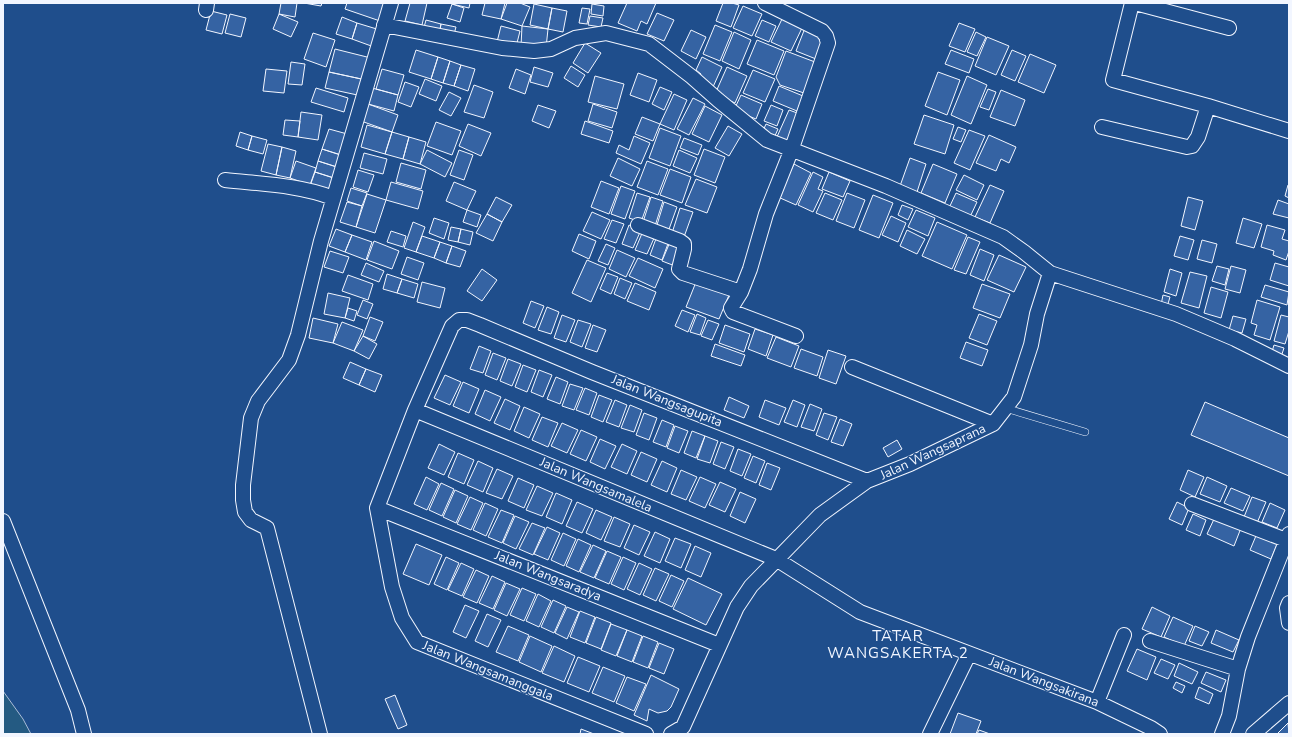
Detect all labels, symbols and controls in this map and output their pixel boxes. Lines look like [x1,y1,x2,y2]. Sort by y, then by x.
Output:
street label: Jalan Wangsagupita [608,370,725,431]
street label: Jalan Wangsaprana [876,420,989,485]
street label: Jalan Wangsamalela [536,453,655,517]
street label: Jalan Wangsaradya [491,546,604,606]
district label: TATAR WANGSAKERTA 2 [827,626,969,663]
street label: Jalan Wangsamanggala [419,636,556,705]
street label: Jalan Wangsakirana [985,652,1102,711]

